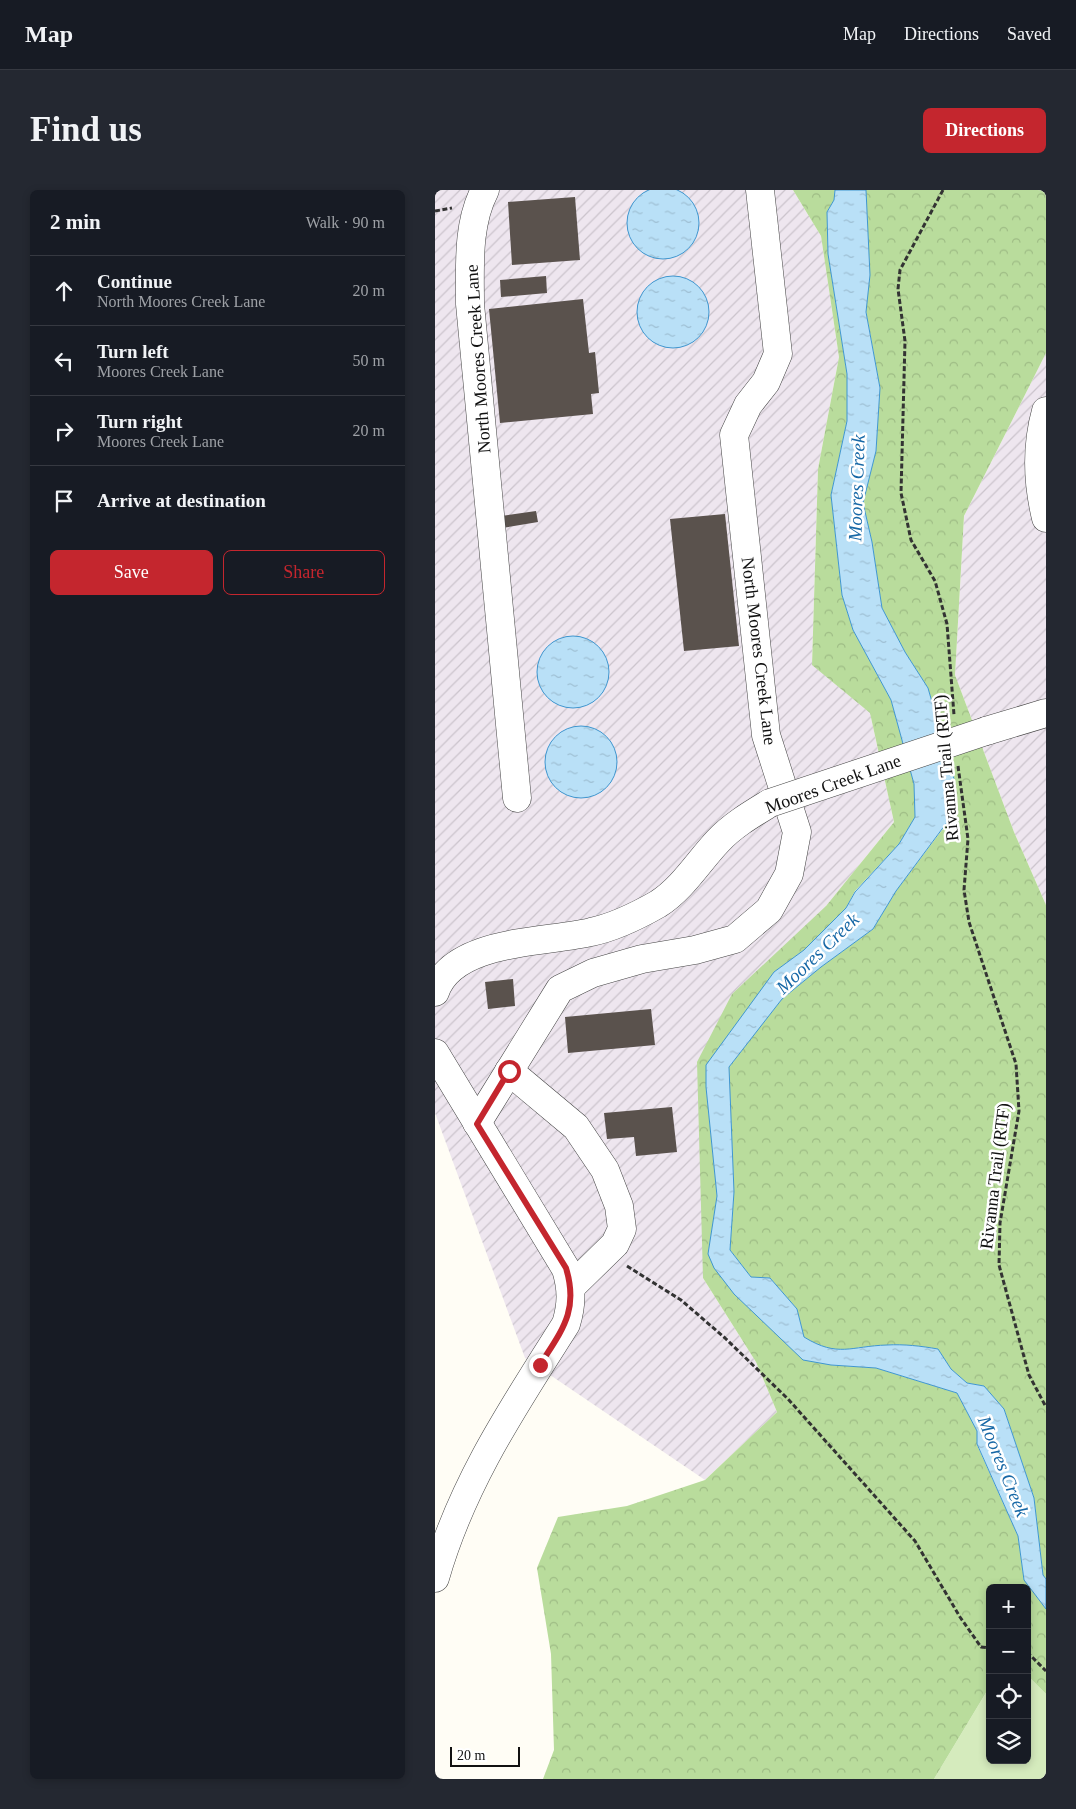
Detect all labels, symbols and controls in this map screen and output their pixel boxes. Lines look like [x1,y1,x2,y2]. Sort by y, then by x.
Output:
text: Map [25,21,73,47]
text: Map [843,24,876,44]
text: Directions [904,24,979,44]
text: Saved [1007,24,1051,44]
button: Directions [923,108,1046,153]
text: Find us [30,110,142,149]
text: 2 min [50,210,101,234]
text: Walk · 90 m [306,214,385,231]
street label: North Moores Creek Lane [461,264,495,454]
text: Continue [97,271,172,292]
icon: ahead [50,277,78,305]
text: 20 m [353,282,385,299]
text: North Moores Creek Lane [97,293,265,310]
text: Turn left [97,341,169,362]
icon: left [50,347,78,375]
text: 50 m [353,352,385,369]
text: Moores Creek Lane [97,363,224,380]
text: Turn right [97,411,182,432]
icon: right [50,417,78,445]
text: 20 m [353,422,385,439]
text: Moores Creek Lane [97,433,224,450]
water label: Moores Creek [844,434,869,543]
icon: arrive [50,487,78,515]
text: Arrive at destination [97,490,266,511]
button: Save [50,550,213,595]
button: Share [223,550,385,595]
street label: North Moores Creek Lane [738,556,780,746]
street label: Rivanna Trail (RTF) [930,694,963,842]
street label: Moores Creek Lane [762,750,904,818]
water label: Moores Creek [771,908,863,999]
route start [498,1060,521,1083]
street label: Rivanna Trail (RTF) [976,1102,1015,1250]
route end [529,1354,552,1377]
water label: Moores Creek [973,1412,1033,1520]
map controls [986,1584,1031,1764]
button: + [986,1584,1031,1629]
button: − [986,1629,1031,1674]
button: locate [986,1674,1031,1719]
button: layers [986,1719,1031,1764]
scale bar [450,1744,520,1767]
text: 20 m [457,1748,485,1763]

